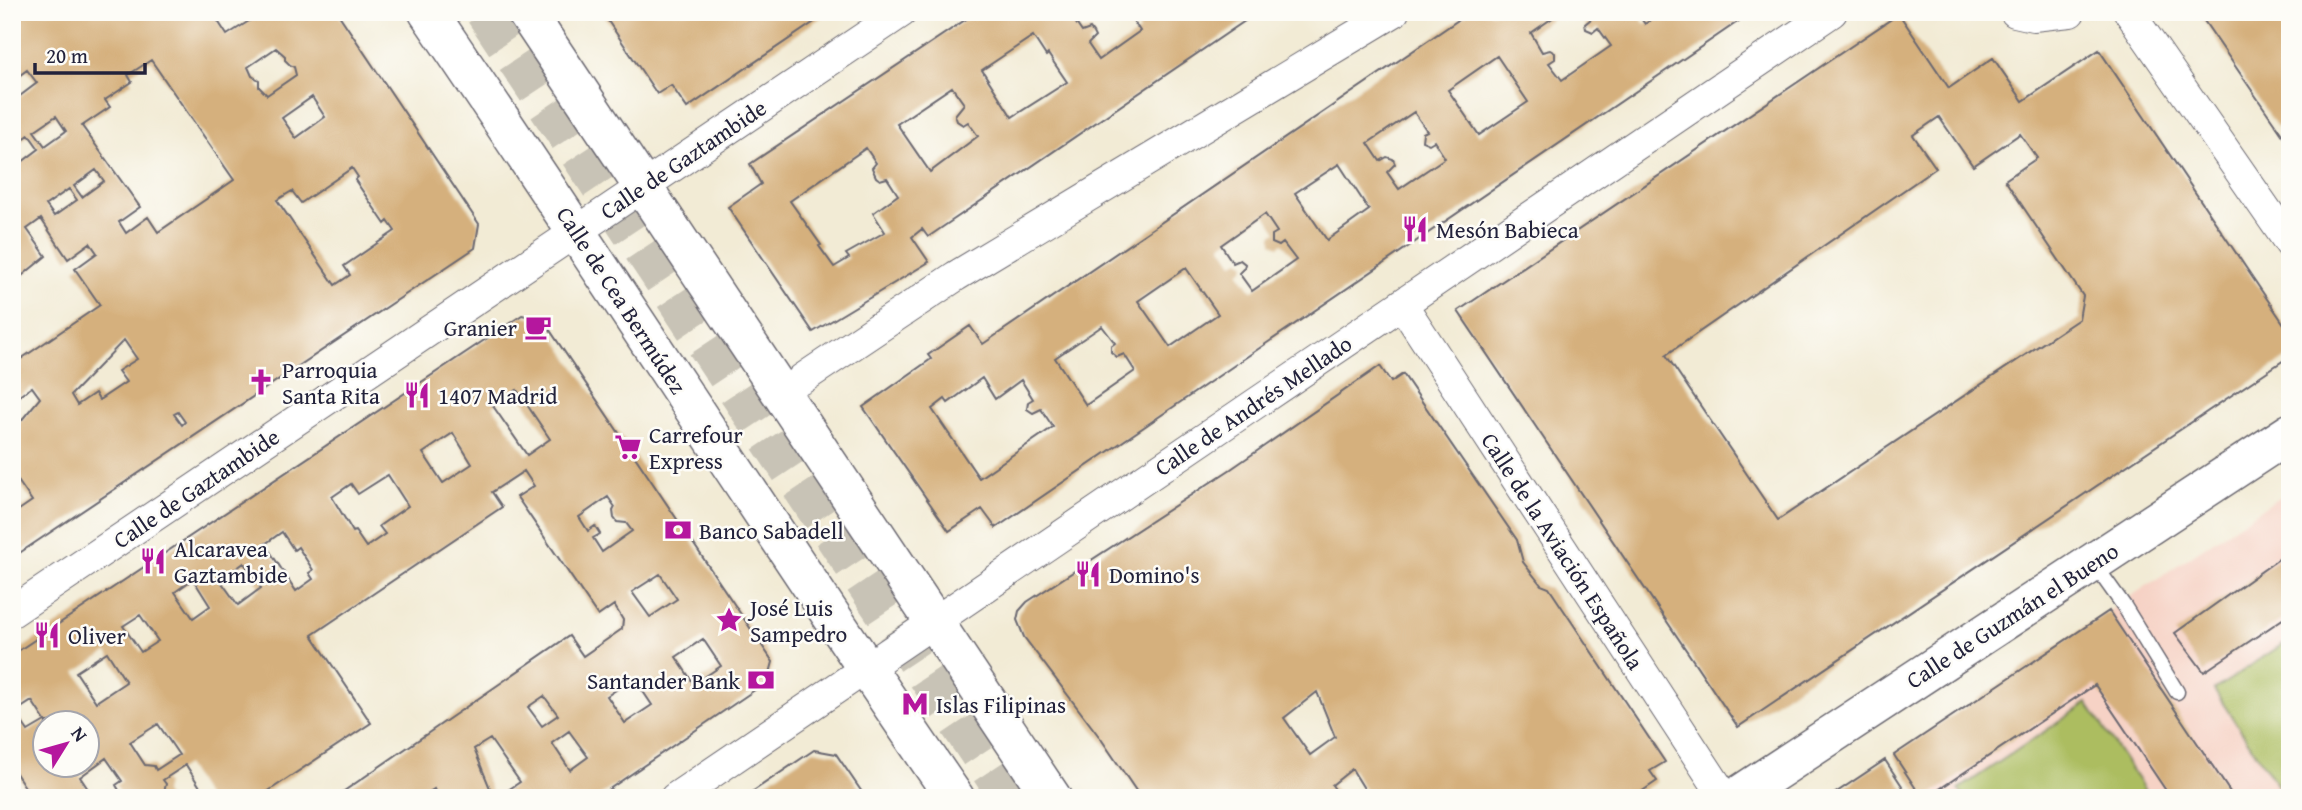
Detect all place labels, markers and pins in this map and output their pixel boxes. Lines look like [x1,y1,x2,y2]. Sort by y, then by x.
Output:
place label: Mesón Babieca [1436,213,1579,246]
restaurant icon: Mesón Babieca [1400,214,1430,244]
place label: Granier [444,311,518,344]
cafe icon: Granier [523,312,553,342]
place label: Parroquia Santa Rita [282,353,380,412]
church icon: Parroquia Santa Rita [246,367,276,397]
place label: 1407 Madrid [438,379,558,412]
restaurant icon: 1407 Madrid [402,380,432,410]
place label: Carrefour Express [649,418,743,477]
supermarket icon: Carrefour Express [613,432,643,462]
place label: Banco Sabadell [699,514,844,547]
bank icon: Banco Sabadell [663,515,693,545]
place label: Alcaravea Gaztambide [174,532,288,591]
restaurant icon: Alcaravea Gaztambide [138,546,168,576]
place label: Domino's [1109,558,1200,591]
restaurant icon: Domino's [1073,559,1103,589]
place label: José Luis Sampedro [747,591,847,650]
place icon: José Luis Sampedro [714,605,744,635]
place label: Oliver [68,619,127,652]
restaurant icon: Oliver [32,620,62,650]
place label: Santander Bank [587,664,740,697]
bank icon: Santander Bank [746,665,776,695]
place label: Islas Filipinas [936,688,1066,721]
metro station icon: Islas Filipinas [900,689,930,719]

